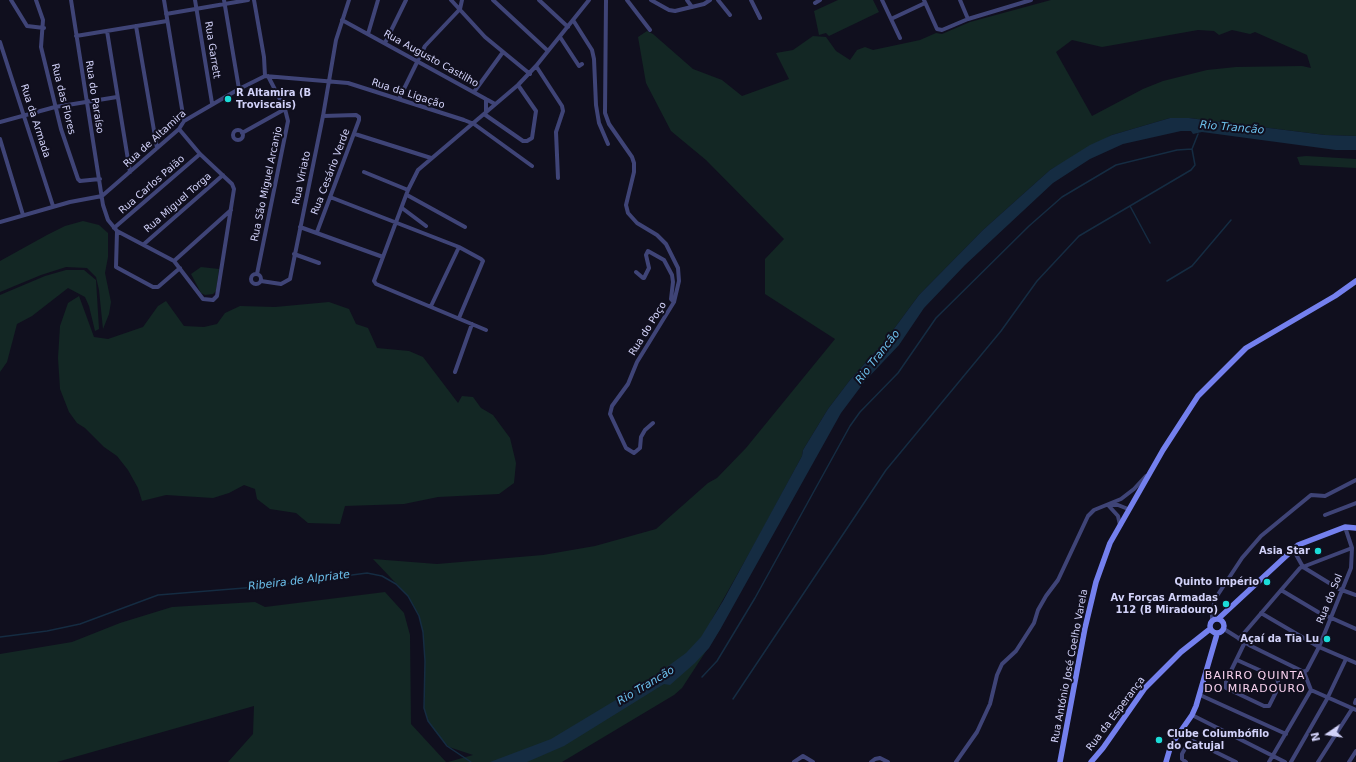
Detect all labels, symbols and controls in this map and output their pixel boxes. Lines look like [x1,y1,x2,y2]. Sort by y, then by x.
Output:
street label: Rua Garrett [202,20,222,80]
street label: Rua Augusto Castilho [381,28,481,90]
street label: Rua do Paraíso [82,60,106,134]
street label: Rua das Flores [48,62,78,136]
street label: Rua da Ligação [370,76,446,112]
street label: Rua da Armada [17,83,53,159]
place label: R Altamira (B Troviscais) [236,87,311,110]
marker: R Altamira (B Troviscais) [223,94,233,104]
street label: Rua de Altamira [121,108,189,170]
water label: Rio Trancão [1199,119,1265,137]
street label: Rua São Miguel Arcanjo [249,125,285,243]
street label: Rua Cesário Verde [309,127,353,217]
street label: Rua Viriato [290,150,314,206]
street label: Rua Carlos Paião [117,153,187,217]
street label: Rua Miguel Torga [142,170,214,236]
street label: Rua do Poço [627,300,669,358]
water label: Rio Trancão [853,328,903,386]
place label: Asia Star [1259,545,1310,557]
marker: Asia Star [1313,546,1323,556]
water label: Ribeira de Alpriate [247,568,351,594]
street label: Rua do Sol [1315,572,1345,626]
place label: Quinto Império [1174,576,1259,588]
marker: Quinto Império [1262,577,1272,587]
street label: Rua António José Coelho Varela [1049,588,1091,744]
place label: Av Forças Armadas 112 (B Miradouro) [1111,592,1218,616]
marker: Av Forças Armadas 112 (B Miradouro) [1221,599,1231,609]
place label: Açaí da Tia Lu [1240,633,1319,645]
marker: Açaí da Tia Lu [1322,634,1332,644]
water label: Rio Trancão [615,664,677,708]
district label: BAIRRO QUINTA DO MIRADOURO [1204,669,1306,695]
street label: Rua da Esperança [1084,674,1148,754]
north arrow [1308,714,1348,754]
place label: Clube Columbófilo do Catujal [1167,728,1269,752]
text: N [1308,731,1323,743]
marker: Clube Columbófilo do Catujal [1154,735,1164,745]

